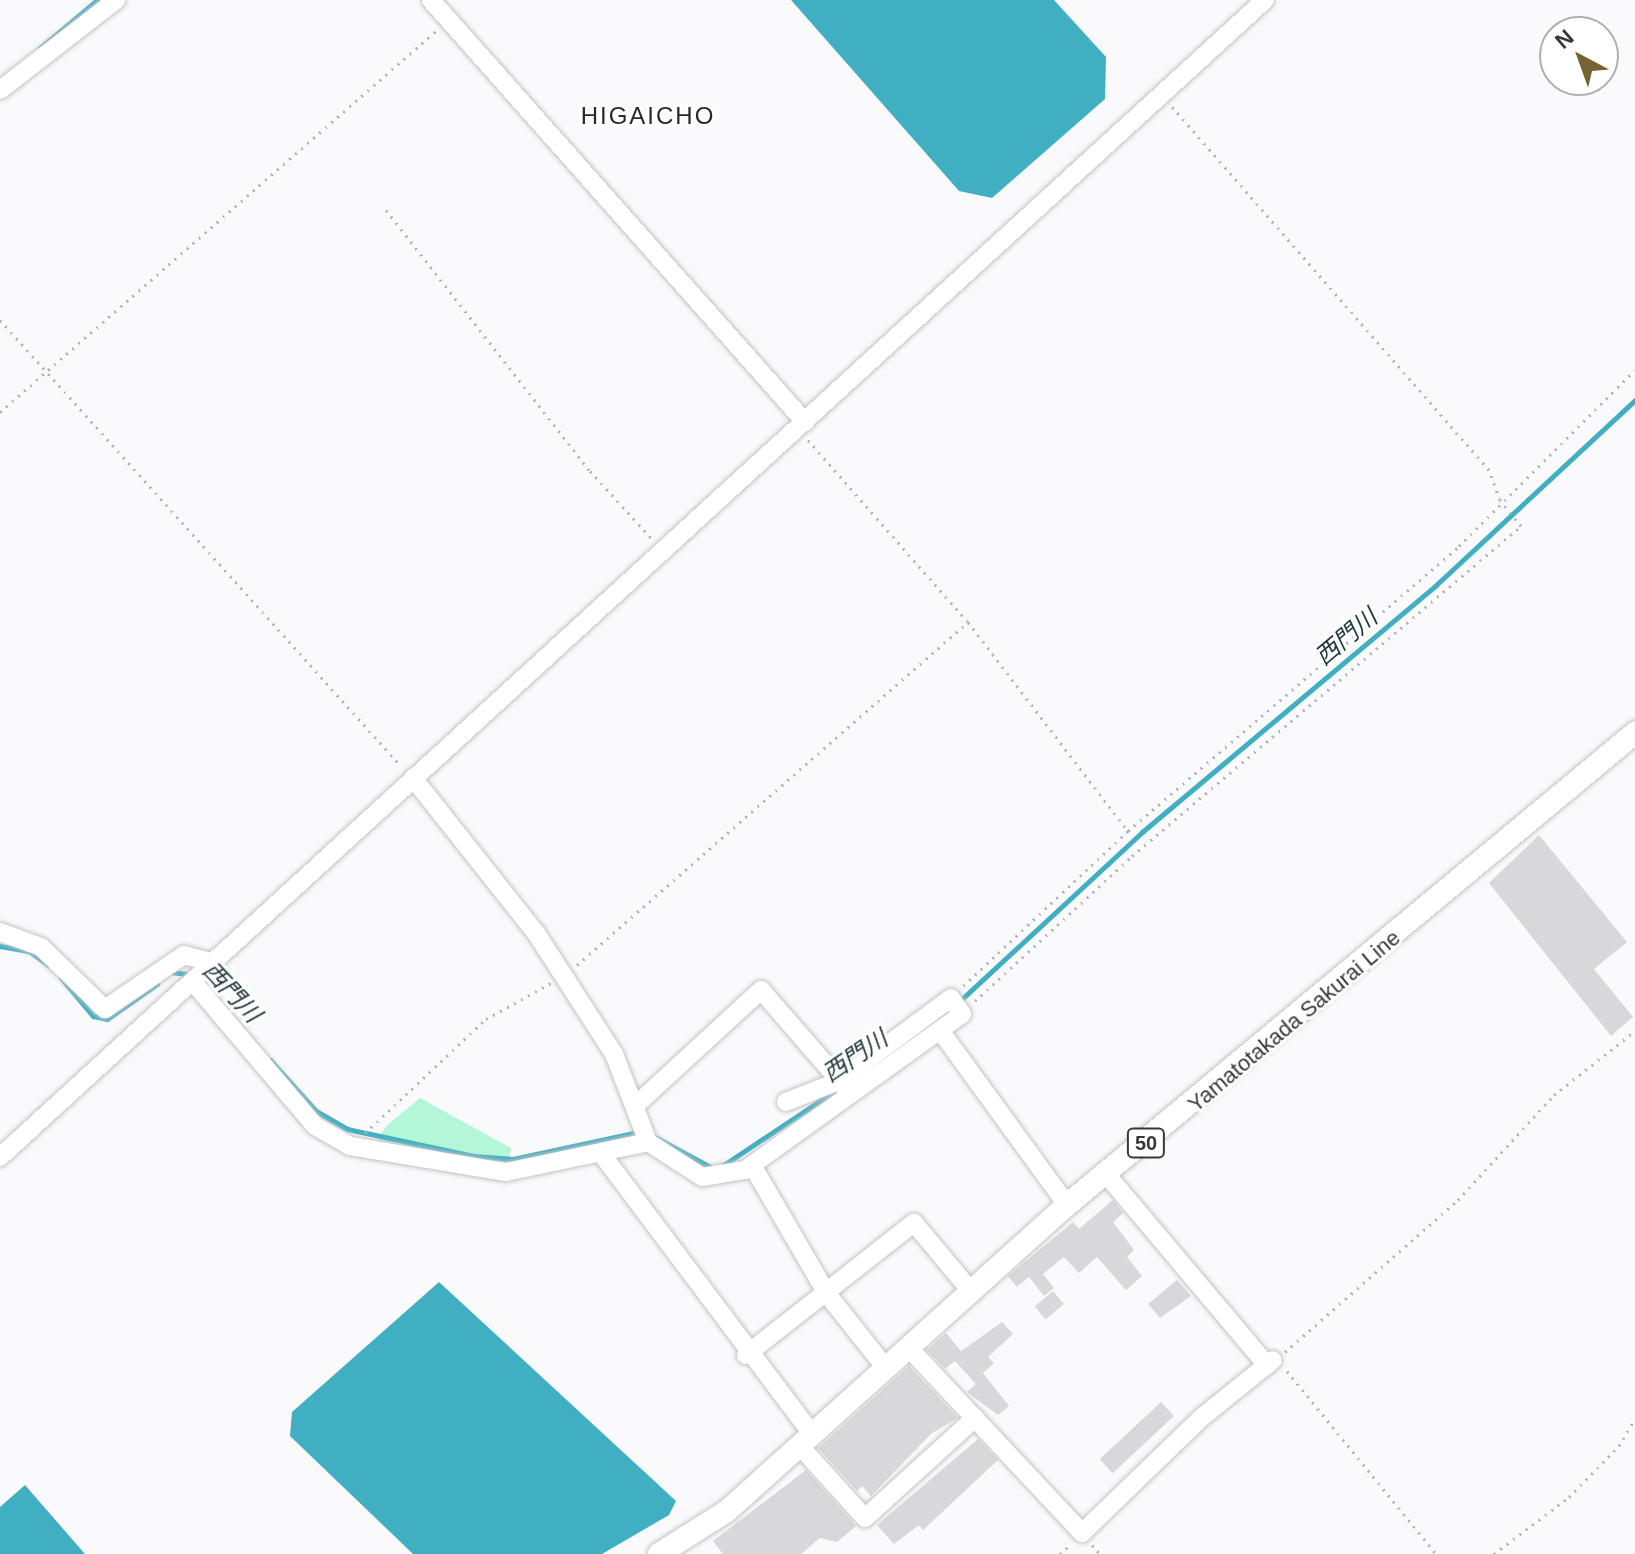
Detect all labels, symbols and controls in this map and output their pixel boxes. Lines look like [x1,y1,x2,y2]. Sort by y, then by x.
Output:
north arrow [1539,16,1619,96]
text: N [1550,24,1578,54]
district label: HIGAICHO [581,102,715,130]
water label: 西門川 [1309,603,1383,671]
street label: Yamatotakada Sakurai Line [1183,925,1405,1117]
water label: 西門川 [197,956,267,1028]
water label: 西門川 [817,1024,893,1088]
road number: 50 [1126,1127,1166,1159]

